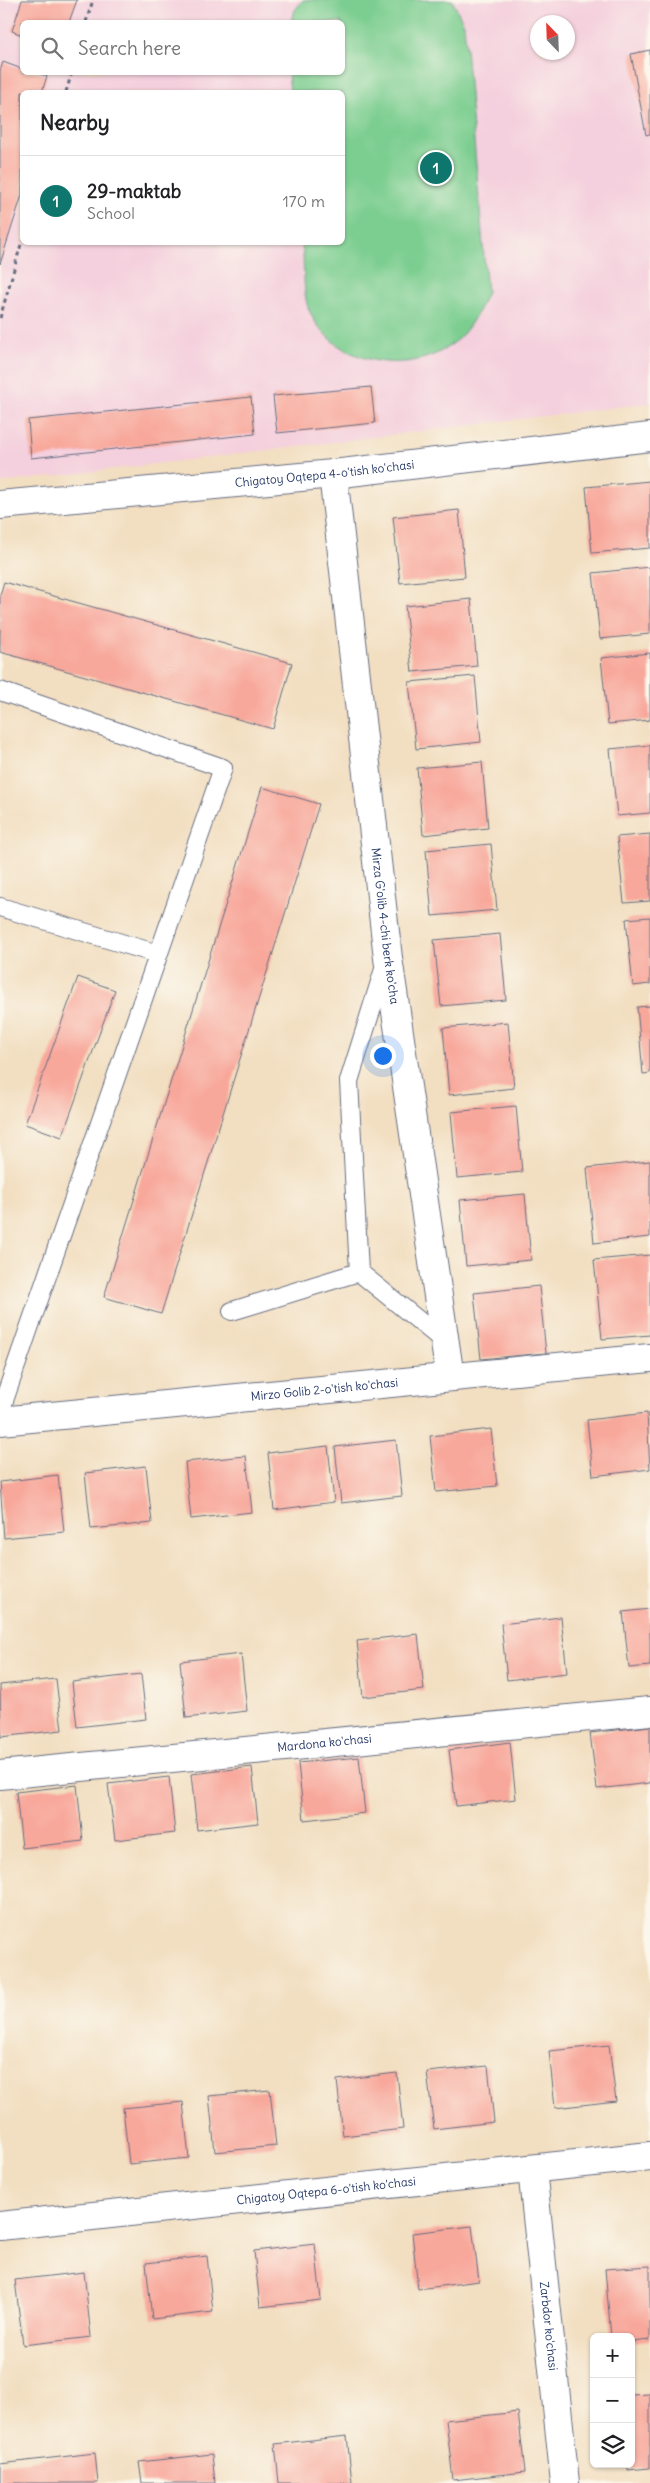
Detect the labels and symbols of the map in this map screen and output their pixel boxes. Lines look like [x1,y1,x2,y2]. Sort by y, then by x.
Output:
north arrow [530,15,575,60]
pin: 1 [420,149,452,187]
street label: Chigatoy Oqtepa 4-o'tish ko'chasi [234,457,415,490]
street label: Mirza G'olib 4-chi berk ko'cha [369,847,403,1005]
your location [370,1043,396,1069]
street label: Mirzo Golib 2-o'tish ko'chasi [250,1374,399,1404]
street label: Mardona ko'chasi [277,1730,372,1755]
street label: Chigatoy Oqtepa 6-o'tish ko'chasi [236,2173,416,2207]
street label: Zarbdor ko'chasi [537,2281,561,2371]

